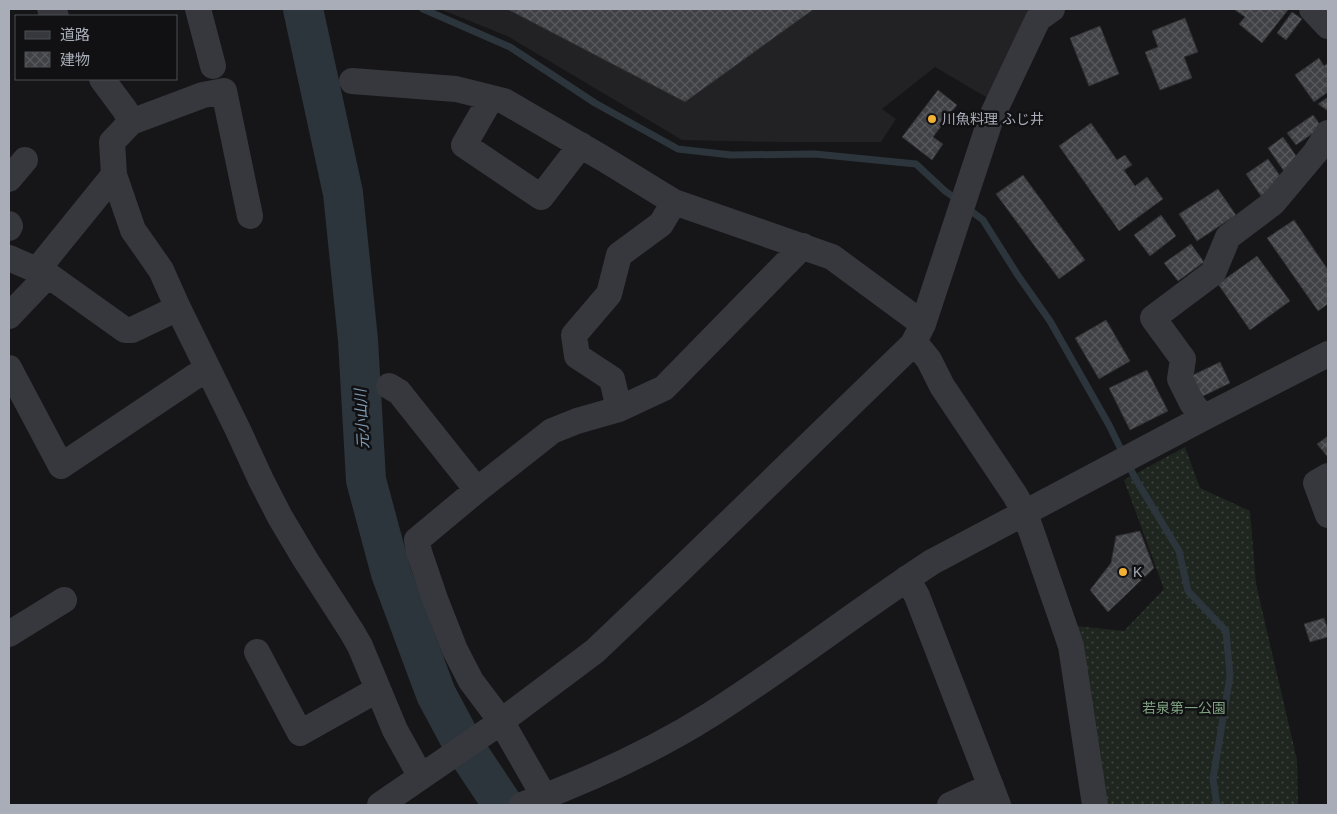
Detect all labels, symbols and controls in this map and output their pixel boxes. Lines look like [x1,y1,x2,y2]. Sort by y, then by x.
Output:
legend [15,15,178,80]
text: 道路 [60,26,90,43]
text: 建物 [60,51,90,68]
place label: 川魚料理 ふじ井 [942,111,1044,127]
marker: 川魚料理 ふじ井 [926,113,938,125]
water label: 元小山川 [351,387,372,449]
place label: K [1133,564,1143,580]
marker: K [1117,566,1129,578]
park label: 若泉第一公園 [1142,700,1226,716]

